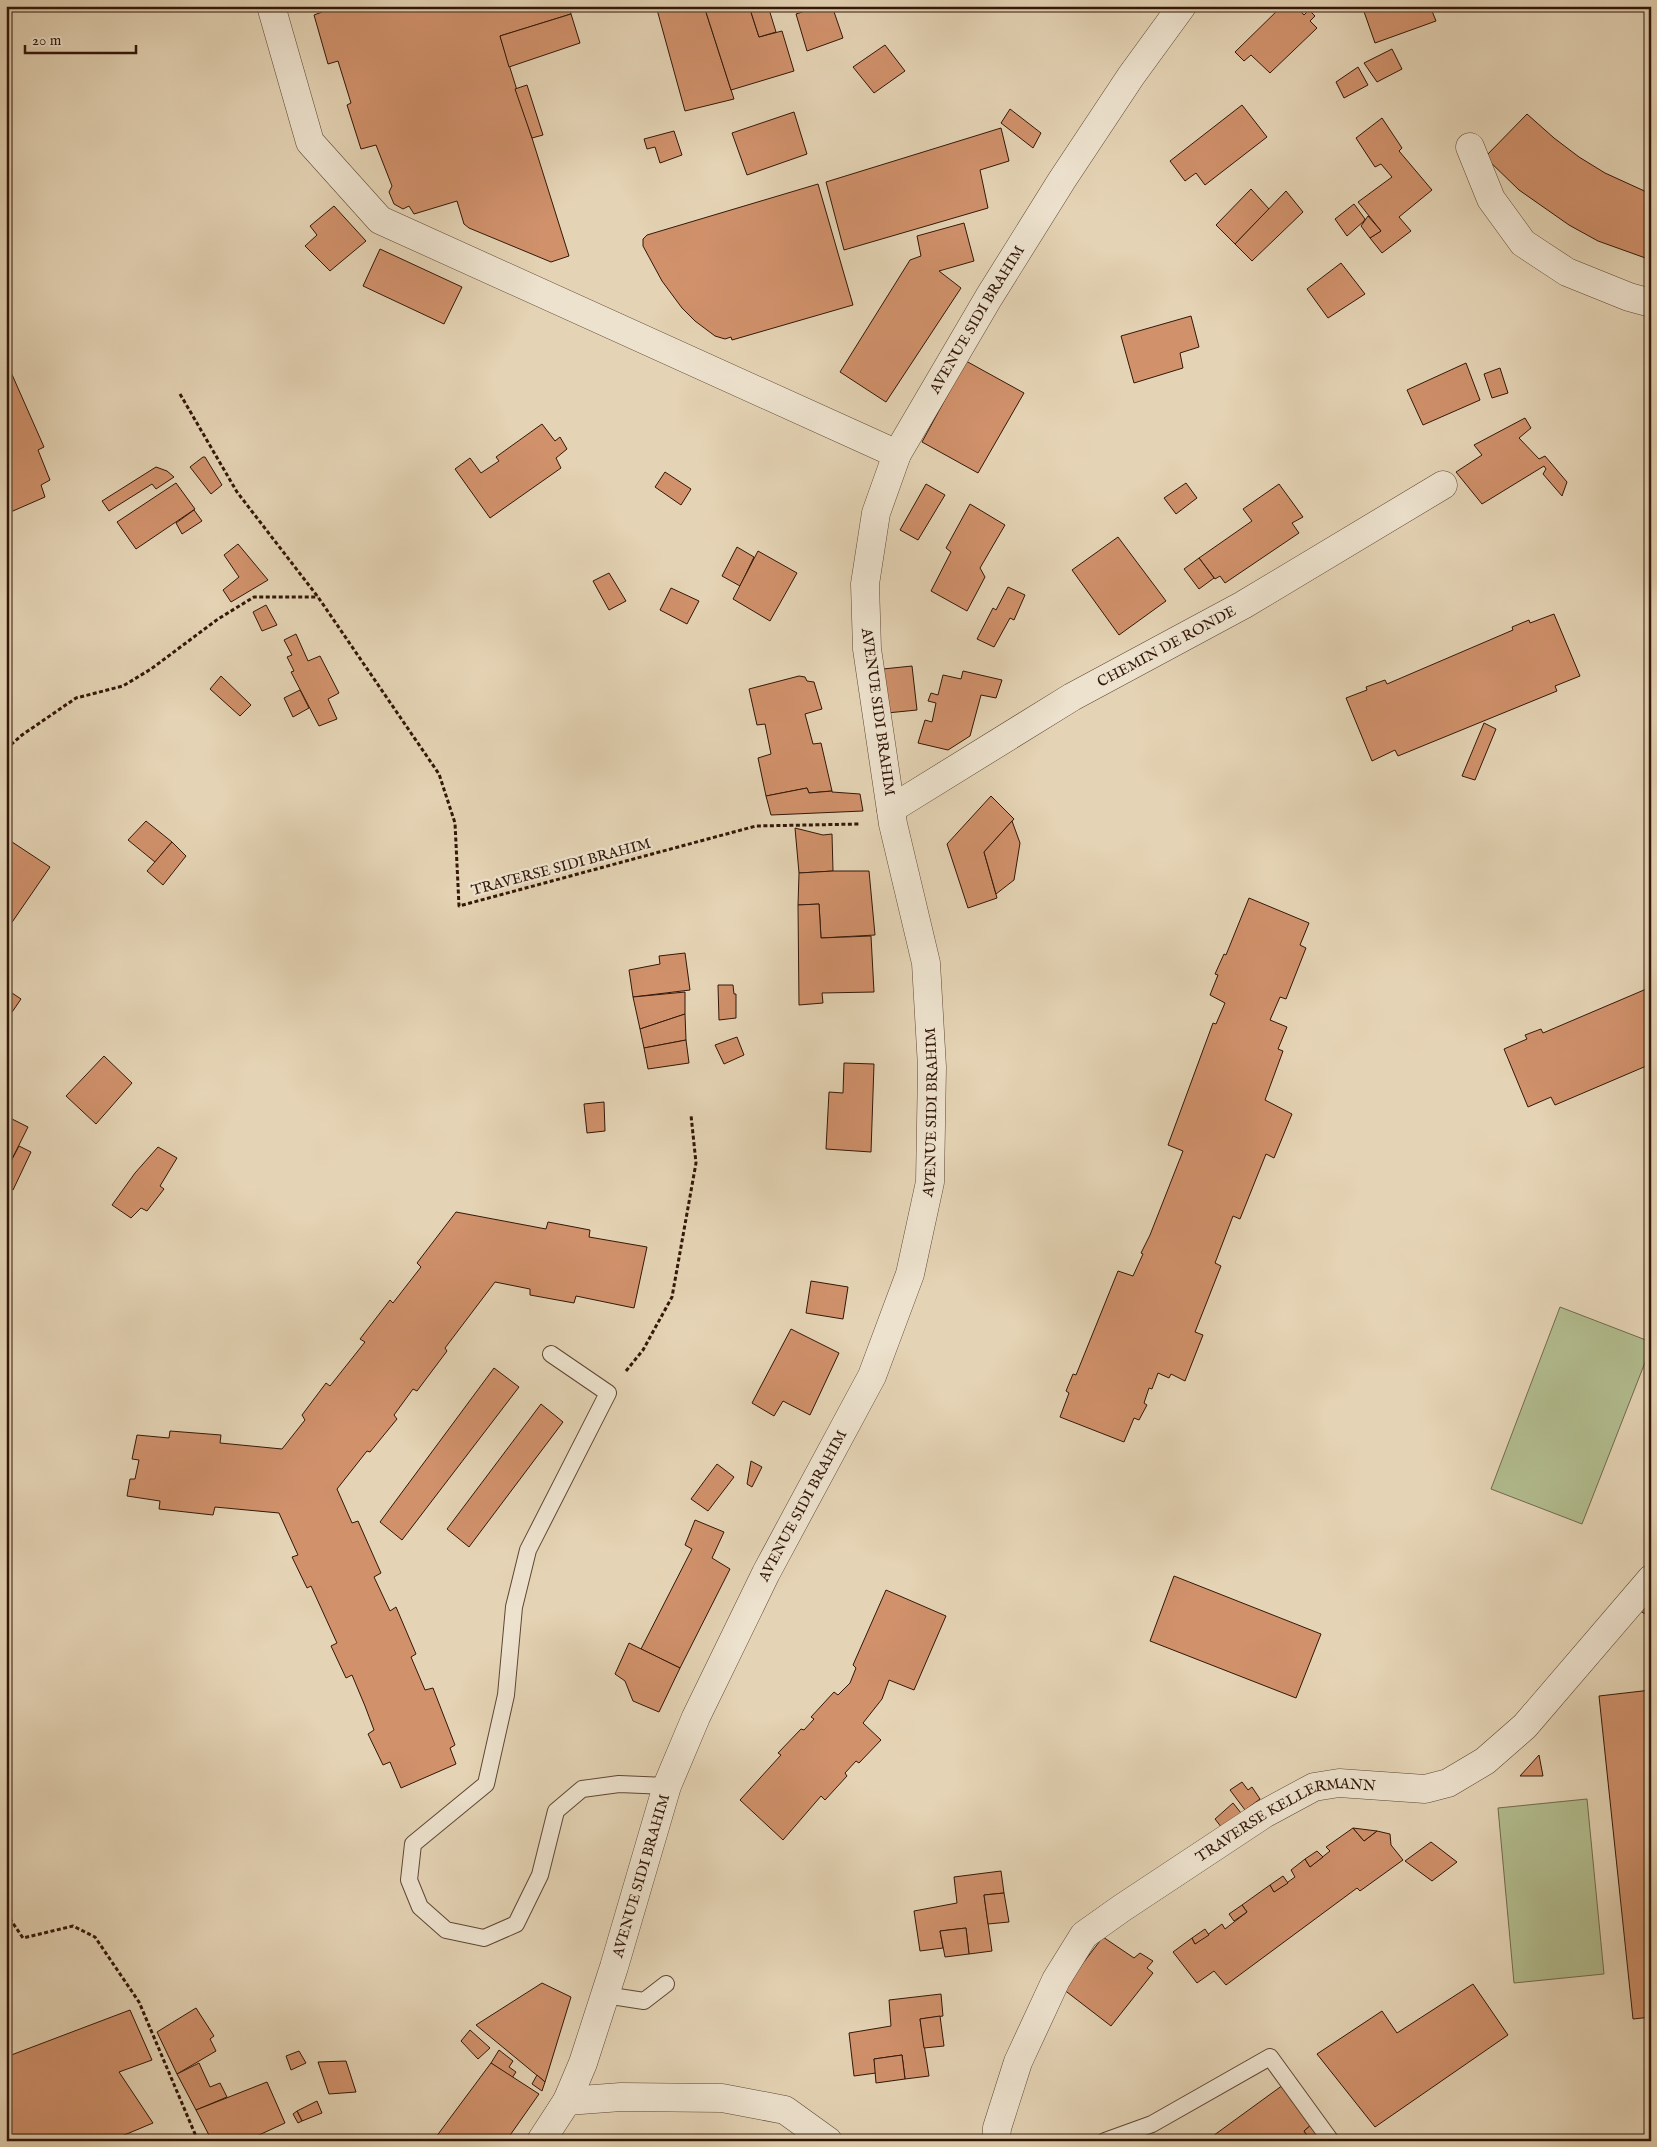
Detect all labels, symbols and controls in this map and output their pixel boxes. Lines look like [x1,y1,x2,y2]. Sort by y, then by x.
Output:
scale bar [25,22,136,54]
text: 20 m [32,31,62,50]
street label: AVENUE SIDI BRAHIM [925,242,1028,398]
street label: CHEMIN DE RONDE [1094,601,1239,691]
street label: AVENUE SIDI BRAHIM [857,626,899,797]
street label: TRAVERSE SIDI BRAHIM [469,834,653,900]
street label: AVENUE SIDI BRAHIM [917,1027,942,1200]
street label: AVENUE SIDI BRAHIM [753,1426,851,1585]
street label: TRAVERSE KELLERMANN [1192,1773,1377,1866]
street label: AVENUE SIDI BRAHIM [608,1792,674,1961]

